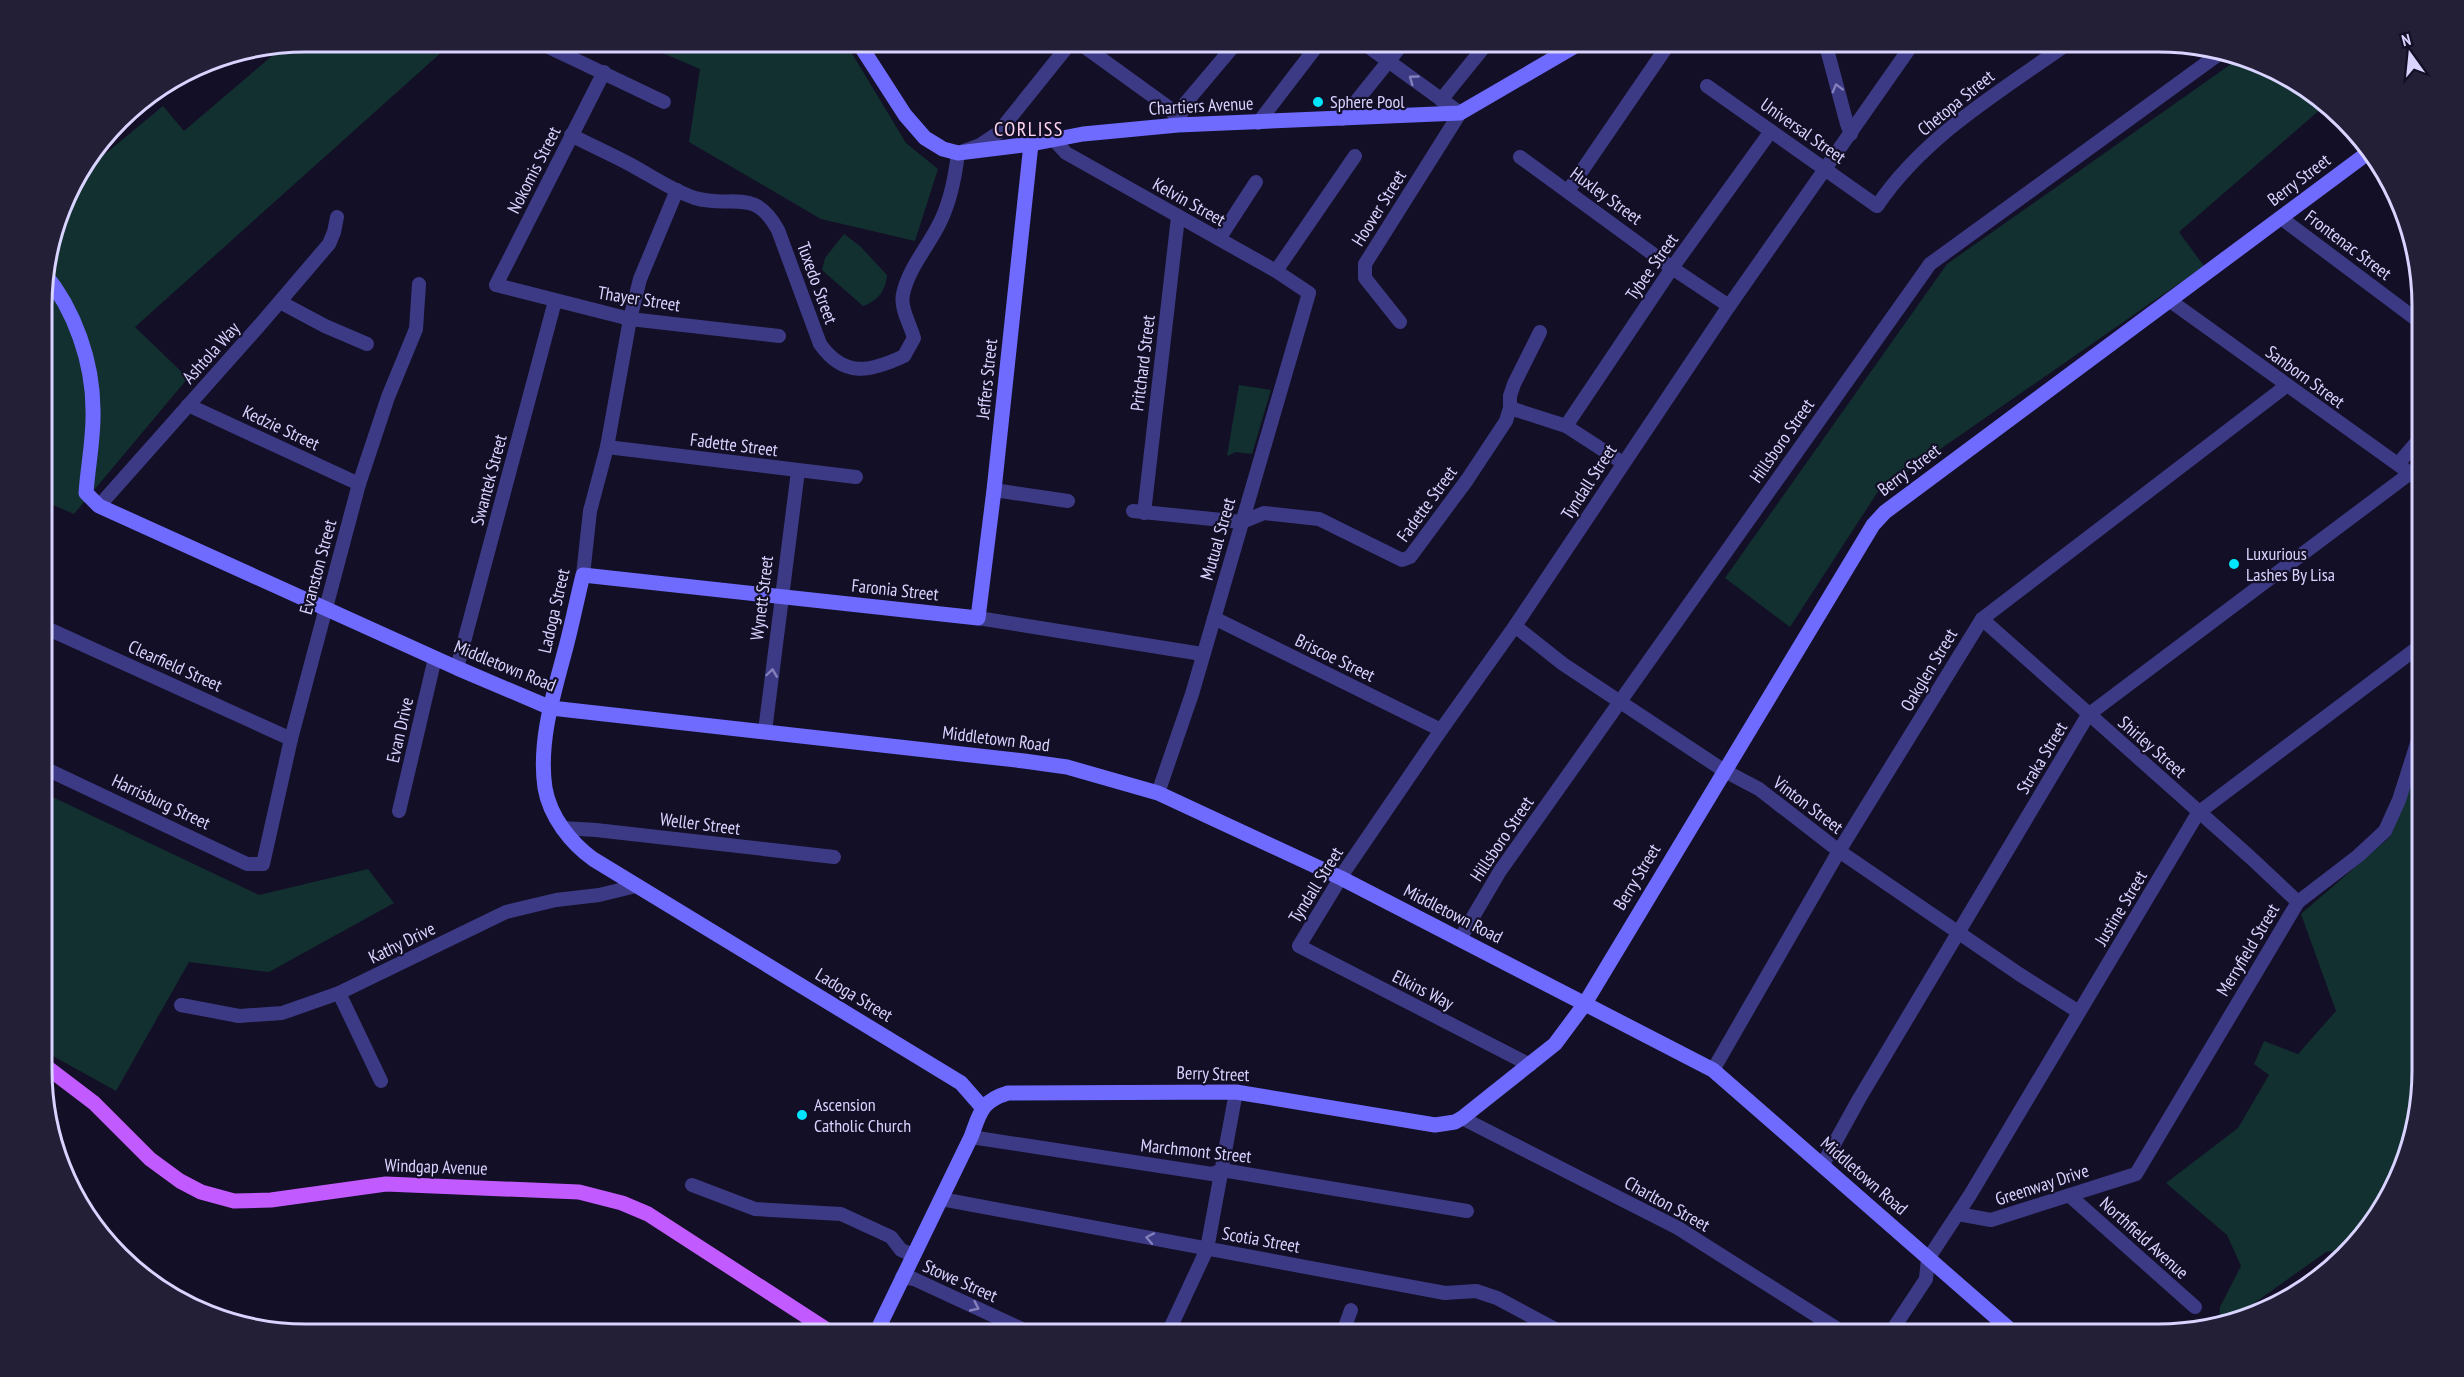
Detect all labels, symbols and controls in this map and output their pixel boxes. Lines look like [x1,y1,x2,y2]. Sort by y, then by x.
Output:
north arrow [2380,24,2440,84]
text: N [2399,29,2413,50]
street label: Chetopa Street [1913,65,1999,141]
one-way arrow [1408,75,1419,86]
one-way arrow [1832,84,1845,94]
place label: Sphere Pool [1330,90,1405,113]
street label: Chartiers Avenue [1148,91,1254,120]
street label: Universal Street [1756,93,1851,168]
marker: Sphere Pool [1311,95,1325,109]
district label: CORLISS [994,116,1064,142]
street label: Nokomis Street [502,122,565,217]
street label: Berry Street [2263,148,2335,211]
street label: Huxley Street [1566,162,1647,229]
street label: Hoover Street [1346,165,1411,250]
street label: Kelvin Street [1149,172,1230,231]
street label: Frontenac Street [2300,205,2396,285]
street label: Tybee Street [1620,229,1683,305]
street label: Tuxedo Street [792,239,843,327]
street label: Thayer Street [596,281,682,316]
street label: Pritchard Street [1125,314,1160,412]
street label: Ashtola Way [177,317,245,388]
street label: Jeffers Street [971,338,1002,421]
street label: Sanborn Street [2261,340,2349,413]
street label: Hillsboro Street [1744,394,1819,487]
street label: Kedzie Street [239,400,323,455]
street label: Fadette Street [689,428,779,461]
street label: Swantek Street [465,432,512,528]
street label: Berry Street [1873,438,1945,501]
street label: Tyndall Street [1556,440,1621,524]
street label: Fadette Street [1391,461,1462,546]
street label: Mutual Street [1195,495,1240,583]
street label: Evanston Street [294,517,341,617]
place label: Luxurious Lashes By Lisa [2246,542,2335,586]
street label: Wynett Street [745,554,778,642]
marker: Luxurious Lashes By Lisa [2227,557,2241,571]
street label: Ladoga Street [533,566,574,655]
street label: Faronia Street [850,573,940,606]
street label: Oakglen Street [1895,624,1962,715]
street label: Briscoe Street [1292,628,1379,687]
street label: Clearfield Street [125,635,226,696]
street label: Middletown Road [451,635,560,696]
one-way arrow [765,668,777,677]
street label: Evan Drive [381,695,418,765]
street label: Shirley Street [2113,711,2191,783]
street label: Straka Street [2011,717,2072,798]
street label: Middletown Road [941,721,1051,757]
street label: Harrisburg Street [108,769,214,834]
street label: Vinton Street [1768,770,1848,838]
street label: Hillsboro Street [1465,792,1538,886]
street label: Weller Street [659,807,742,840]
street label: Berry Street [1608,839,1665,914]
street label: Tyndall Street [1283,842,1348,927]
street label: Justine Street [2089,866,2152,950]
street label: Middletown Road [1400,879,1507,948]
street label: Merryfield Street [2211,899,2284,1000]
street label: Kathy Drive [365,917,439,969]
street label: Ladoga Street [811,963,897,1027]
street label: Elkins Way [1389,964,1458,1015]
street label: Berry Street [1176,1061,1250,1086]
place label: Ascension Catholic Church [814,1093,911,1137]
marker: Ascension Catholic Church [795,1108,809,1122]
street label: Middletown Road [1816,1131,1913,1220]
street label: Marchmont Street [1139,1133,1253,1168]
street label: Windgap Avenue [384,1153,488,1180]
street label: Greenway Drive [1992,1159,2092,1210]
street label: Charlton Street [1621,1171,1714,1236]
street label: Northfield Avenue [2095,1192,2194,1284]
street label: Scotia Street [1220,1221,1302,1258]
one-way arrow [1145,1232,1155,1245]
street label: Stowe Street [919,1254,1001,1307]
one-way arrow [969,1300,980,1312]

